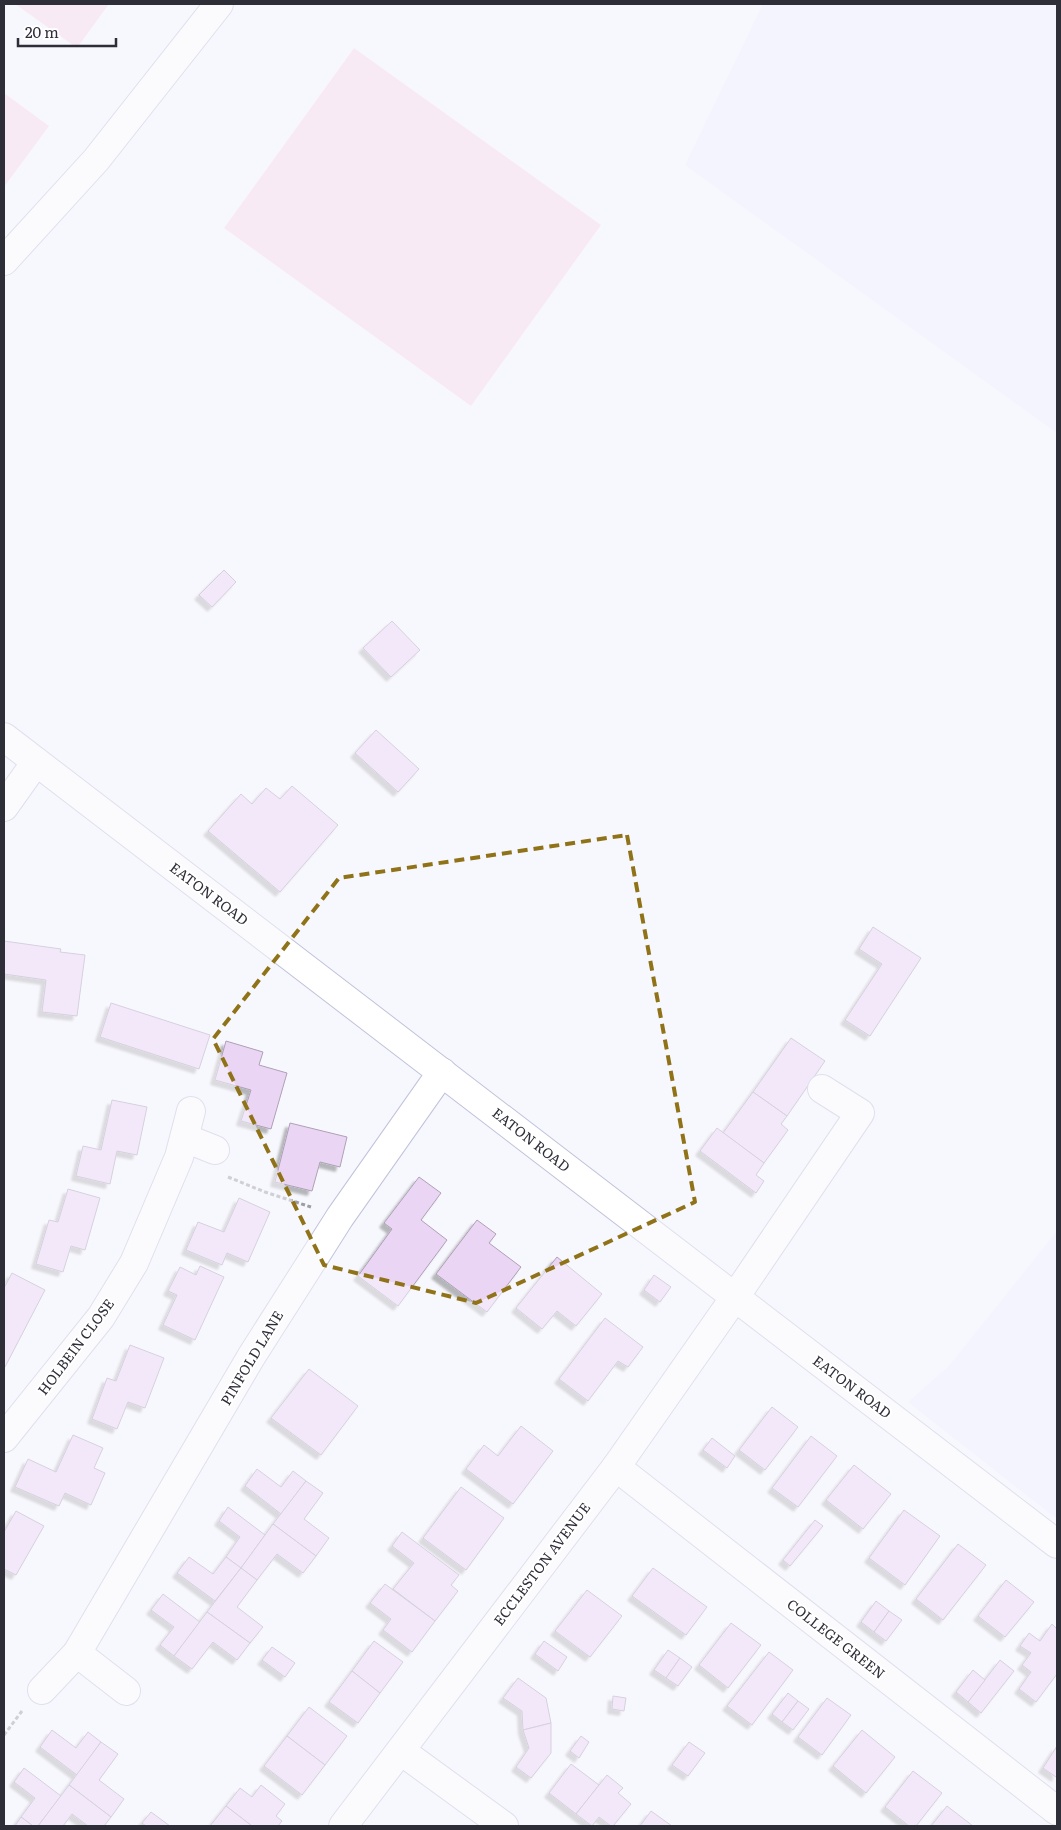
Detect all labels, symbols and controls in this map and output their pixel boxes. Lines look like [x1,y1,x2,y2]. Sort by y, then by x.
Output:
scale bar [18,15,115,47]
text: 20 m [25,20,59,43]
street label: EATON ROAD [166,857,253,930]
street label: EATON ROAD [489,1102,575,1176]
street label: HOLBEIN CLOSE [32,1294,118,1399]
street label: PINFOLD LANE [215,1306,287,1409]
street label: EATON ROAD [809,1350,896,1423]
street label: ECCLESTON AVENUE [488,1498,594,1629]
street label: COLLEGE GREEN [783,1594,890,1683]

